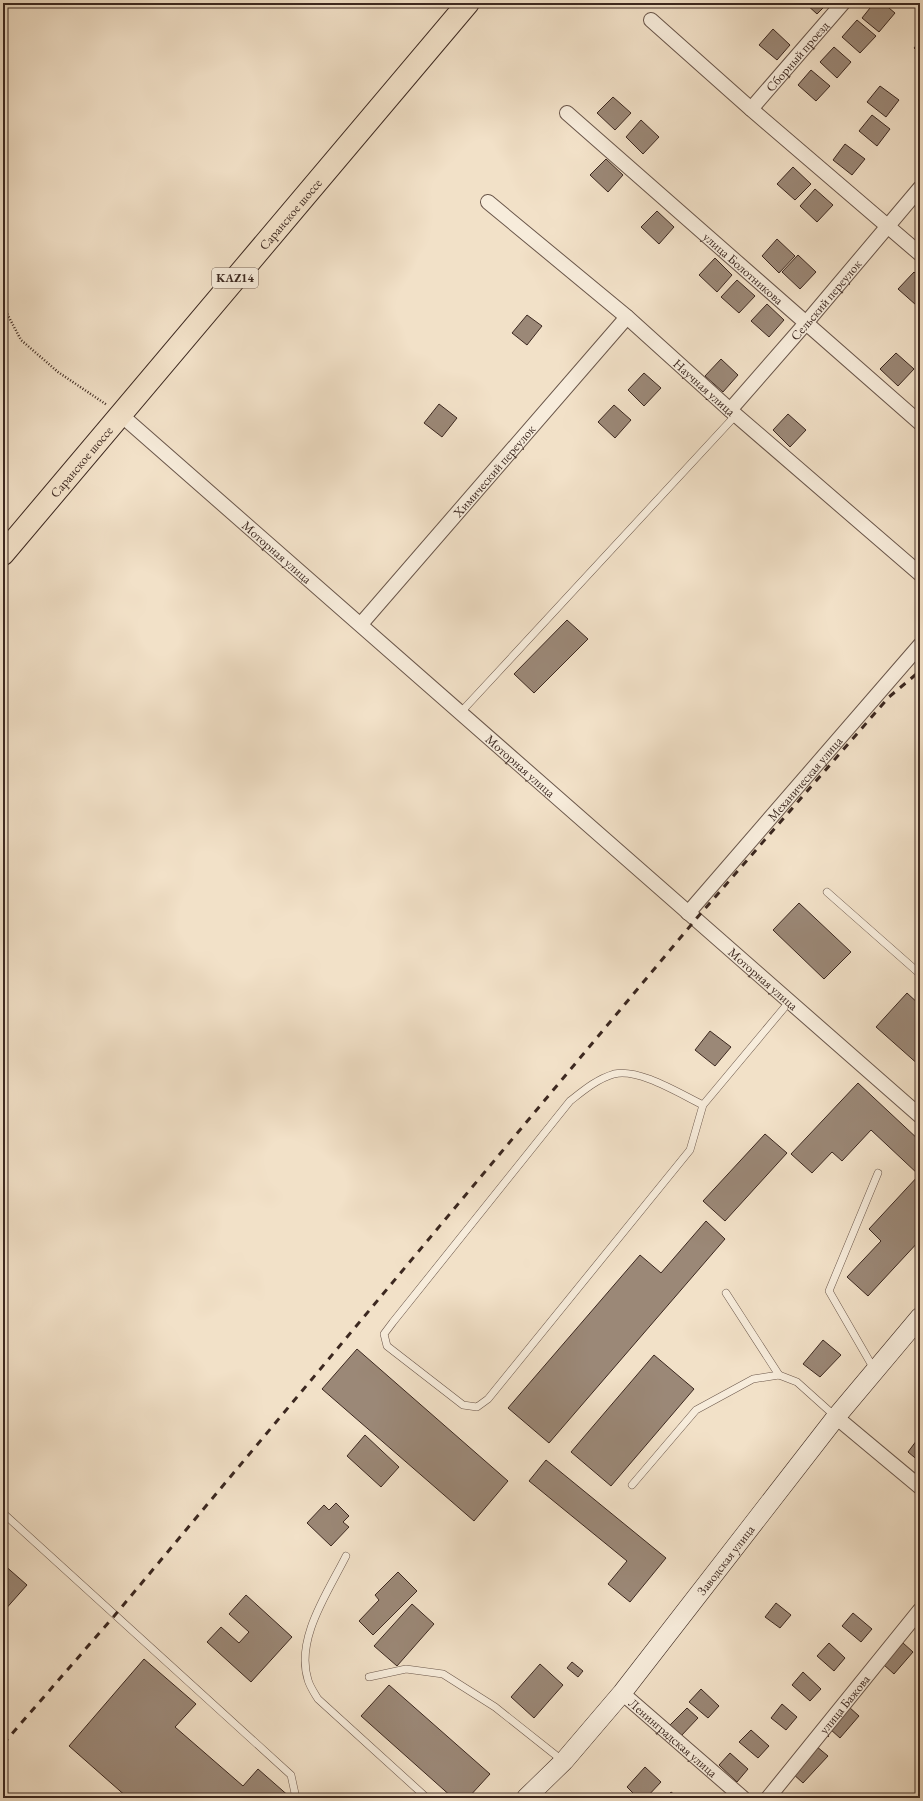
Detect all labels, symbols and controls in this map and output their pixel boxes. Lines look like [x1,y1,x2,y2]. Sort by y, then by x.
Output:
street label: Сборный проезд [762,17,832,95]
street label: Саранское шоссе [255,175,325,253]
street label: улица Болотникова [700,228,788,309]
street label: Сельский переулок [786,255,865,344]
road number: KAZ14 [212,268,258,288]
street label: Научная улица [670,355,740,420]
street label: Химический переулок [448,420,539,521]
street label: Саранское шоссе [46,422,116,501]
street label: Моторная улица [239,517,316,588]
street label: Моторная улица [482,730,560,801]
street label: Механическая улица [763,732,846,824]
street label: Моторная улица [725,943,802,1014]
street label: Заводская улица [693,1521,758,1598]
street label: улица Бажова [815,1670,874,1737]
street label: Ленинградская улица [625,1694,722,1781]

